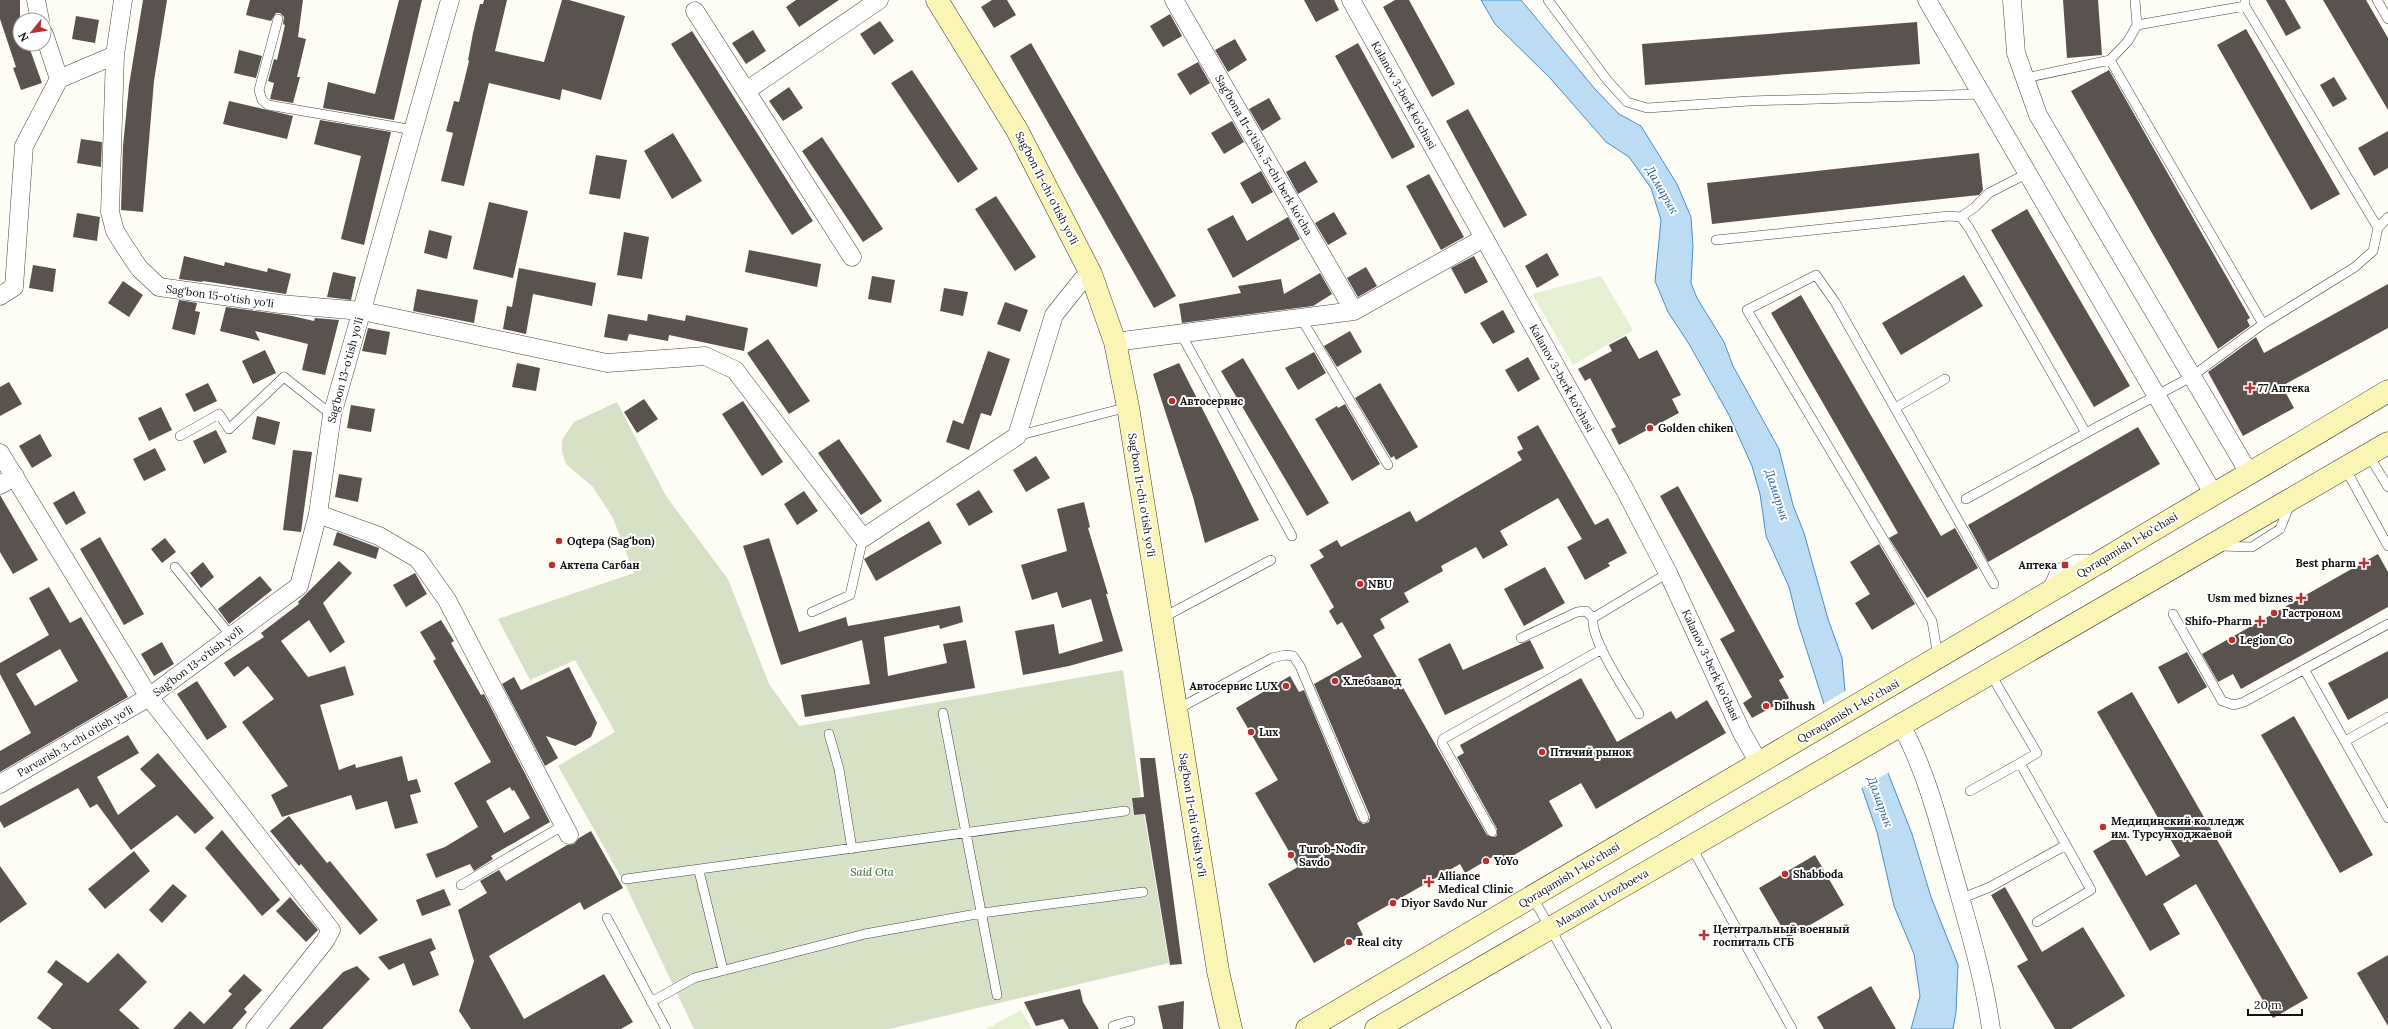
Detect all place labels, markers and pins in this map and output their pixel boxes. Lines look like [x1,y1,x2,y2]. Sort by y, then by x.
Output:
place label: 77 Аптека [2258,381,2310,395]
marker: 77 Аптека [2245,383,2255,393]
place label: Автосервис [1180,394,1243,408]
marker: Автосервис [1167,396,1177,406]
place label: Golden chiken [1658,421,1734,435]
marker: Golden chiken [1645,423,1655,433]
place label: Oqtepa (Sagʻbon) [567,534,654,549]
marker: Oqtepa (Sagʻbon) [554,536,564,546]
place label: Best pharm [2295,556,2356,570]
place label: Актепа Сагбан [560,558,640,572]
place label: Аптека [2019,558,2057,572]
marker: Best pharm [2359,558,2369,568]
marker: Актепа Сагбан [547,560,557,570]
marker: Аптека [2060,560,2070,570]
place label: NBU [1368,577,1393,591]
marker: NBU [1355,579,1365,589]
place label: Usm med biznes [2207,591,2293,605]
marker: Usm med biznes [2296,593,2306,603]
place label: Гастроном [2282,606,2341,620]
marker: Гастроном [2269,608,2279,618]
place label: Shifo-Pharm [2185,614,2252,628]
marker: Shifo-Pharm [2255,616,2265,626]
place label: Legion Co [2240,633,2292,647]
marker: Legion Co [2227,635,2237,645]
place label: Хлебзавод [1343,674,1402,688]
marker: Хлебзавод [1330,676,1340,686]
place label: Автосервис LUX [1189,679,1278,693]
marker: Автосервис LUX [1281,681,1291,691]
place label: Dilhush [1774,699,1815,713]
marker: Dilhush [1761,701,1771,711]
place label: Lux [1259,725,1278,739]
marker: Lux [1246,727,1256,737]
place label: Птичий рынок [1550,745,1632,759]
marker: Птичий рынок [1537,747,1547,757]
place label: Медицинский колледж им. Турсунходжаевой [2111,814,2244,841]
marker: Медицинский колледж им. Турсунходжаевой [2098,822,2108,832]
place label: Turob-Nodir Savdo [1299,842,1366,869]
marker: Turob-Nodir Savdo [1286,850,1296,860]
place label: YoYo [1494,854,1518,868]
marker: YoYo [1481,856,1491,866]
place label: Shabboda [1793,867,1843,881]
place label: Alliance Medical Clinic [1438,869,1514,896]
marker: Shabboda [1780,869,1790,879]
marker: Alliance Medical Clinic [1423,876,1435,888]
place label: Diyor Savdo Nur [1401,896,1488,910]
marker: Diyor Savdo Nur [1388,898,1398,908]
place label: Цетнтральный военный госпиталь СГБ [1713,922,1849,949]
marker: Цетнтральный военный госпиталь СГБ [1698,929,1710,941]
place label: Real city [1357,935,1403,949]
marker: Real city [1344,937,1354,947]

